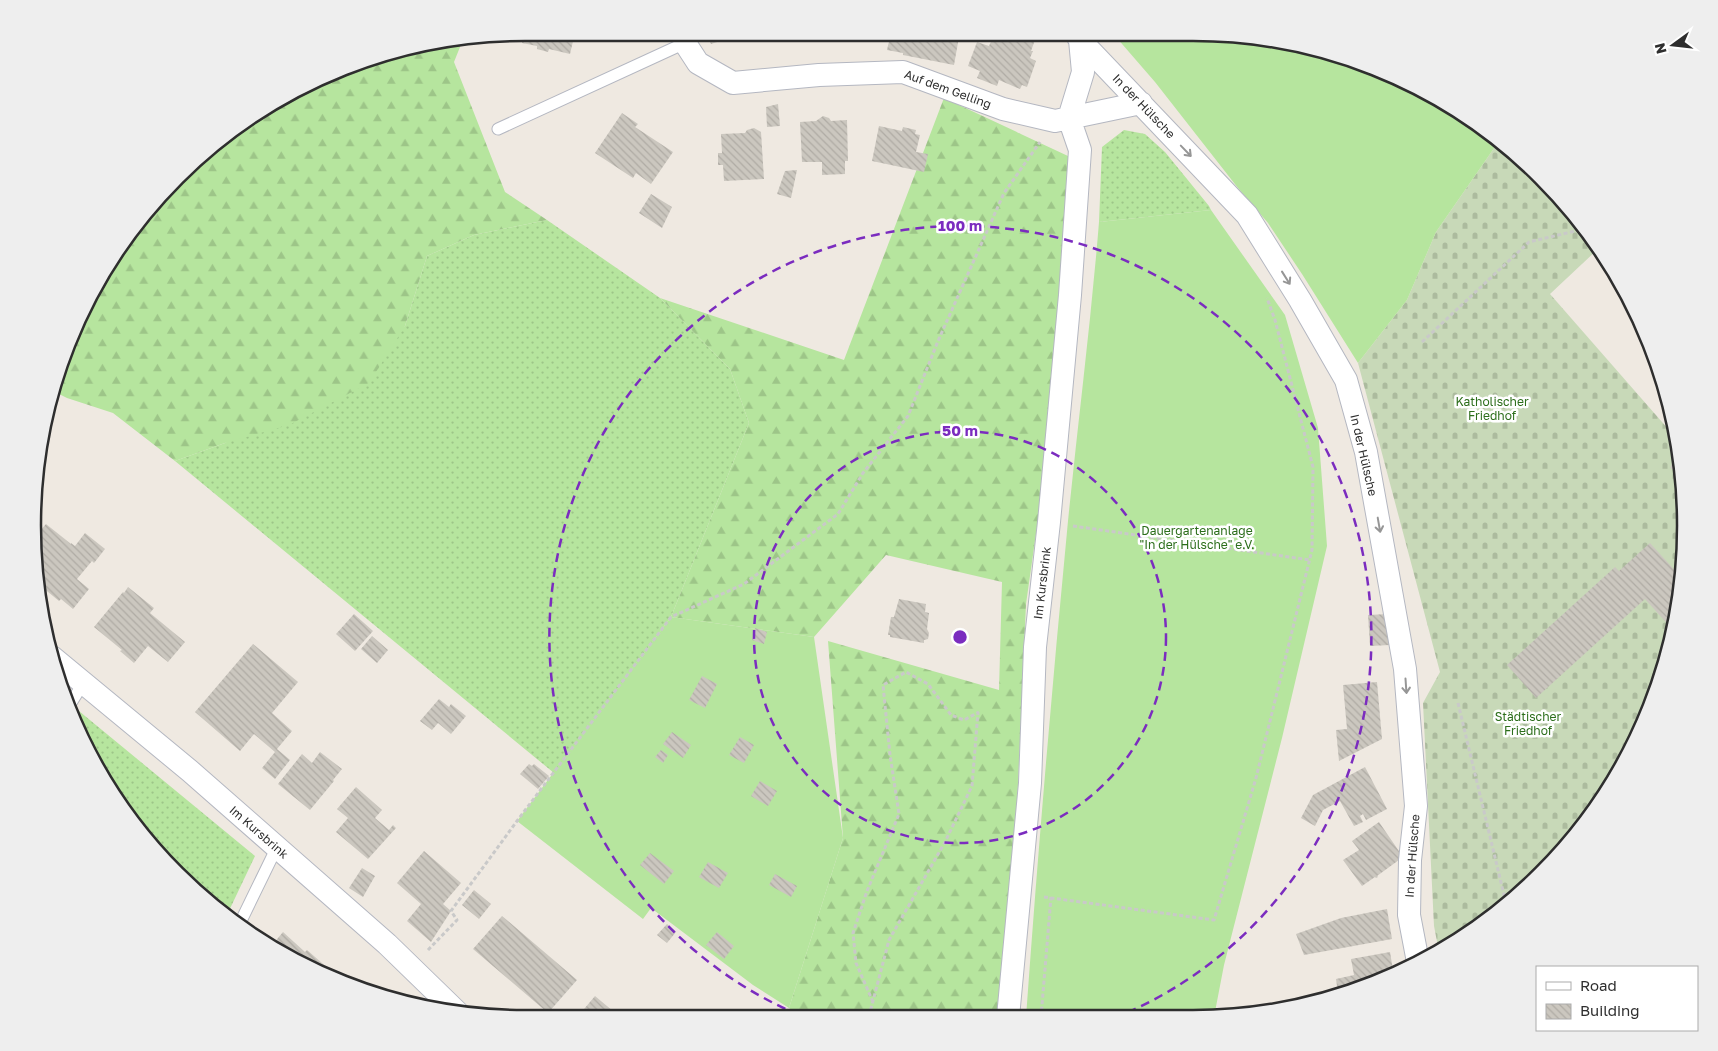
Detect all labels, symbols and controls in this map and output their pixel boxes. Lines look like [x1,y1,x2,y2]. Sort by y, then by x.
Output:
north arrow [1648,20,1698,70]
text: N [1650,41,1670,56]
street label: Auf dem Gelling [902,66,994,112]
street label: In der Hülsche [1110,71,1178,141]
one-way arrow [1180,144,1192,157]
text: 100 m [938,216,982,234]
one-way arrow [1282,270,1292,284]
park label: Katholischer Friedhof [1455,394,1529,423]
street label: In der Hülsche [1347,413,1381,497]
text: 50 m [942,421,978,439]
one-way arrow [1375,517,1385,533]
park label: Dauergartenanlage "In der Hülsche" e.V. [1139,523,1255,552]
street label: Im Kursbrink [1030,546,1054,620]
centre of rings [951,628,969,646]
one-way arrow [1402,677,1411,693]
park label: Städtischer Friedhof [1495,709,1561,738]
street label: Im Kursbrink [226,802,292,862]
street label: In der Hülsche [1402,814,1422,898]
legend [1536,966,1698,1031]
text: Road [1580,976,1617,994]
text: Building [1580,1001,1640,1019]

